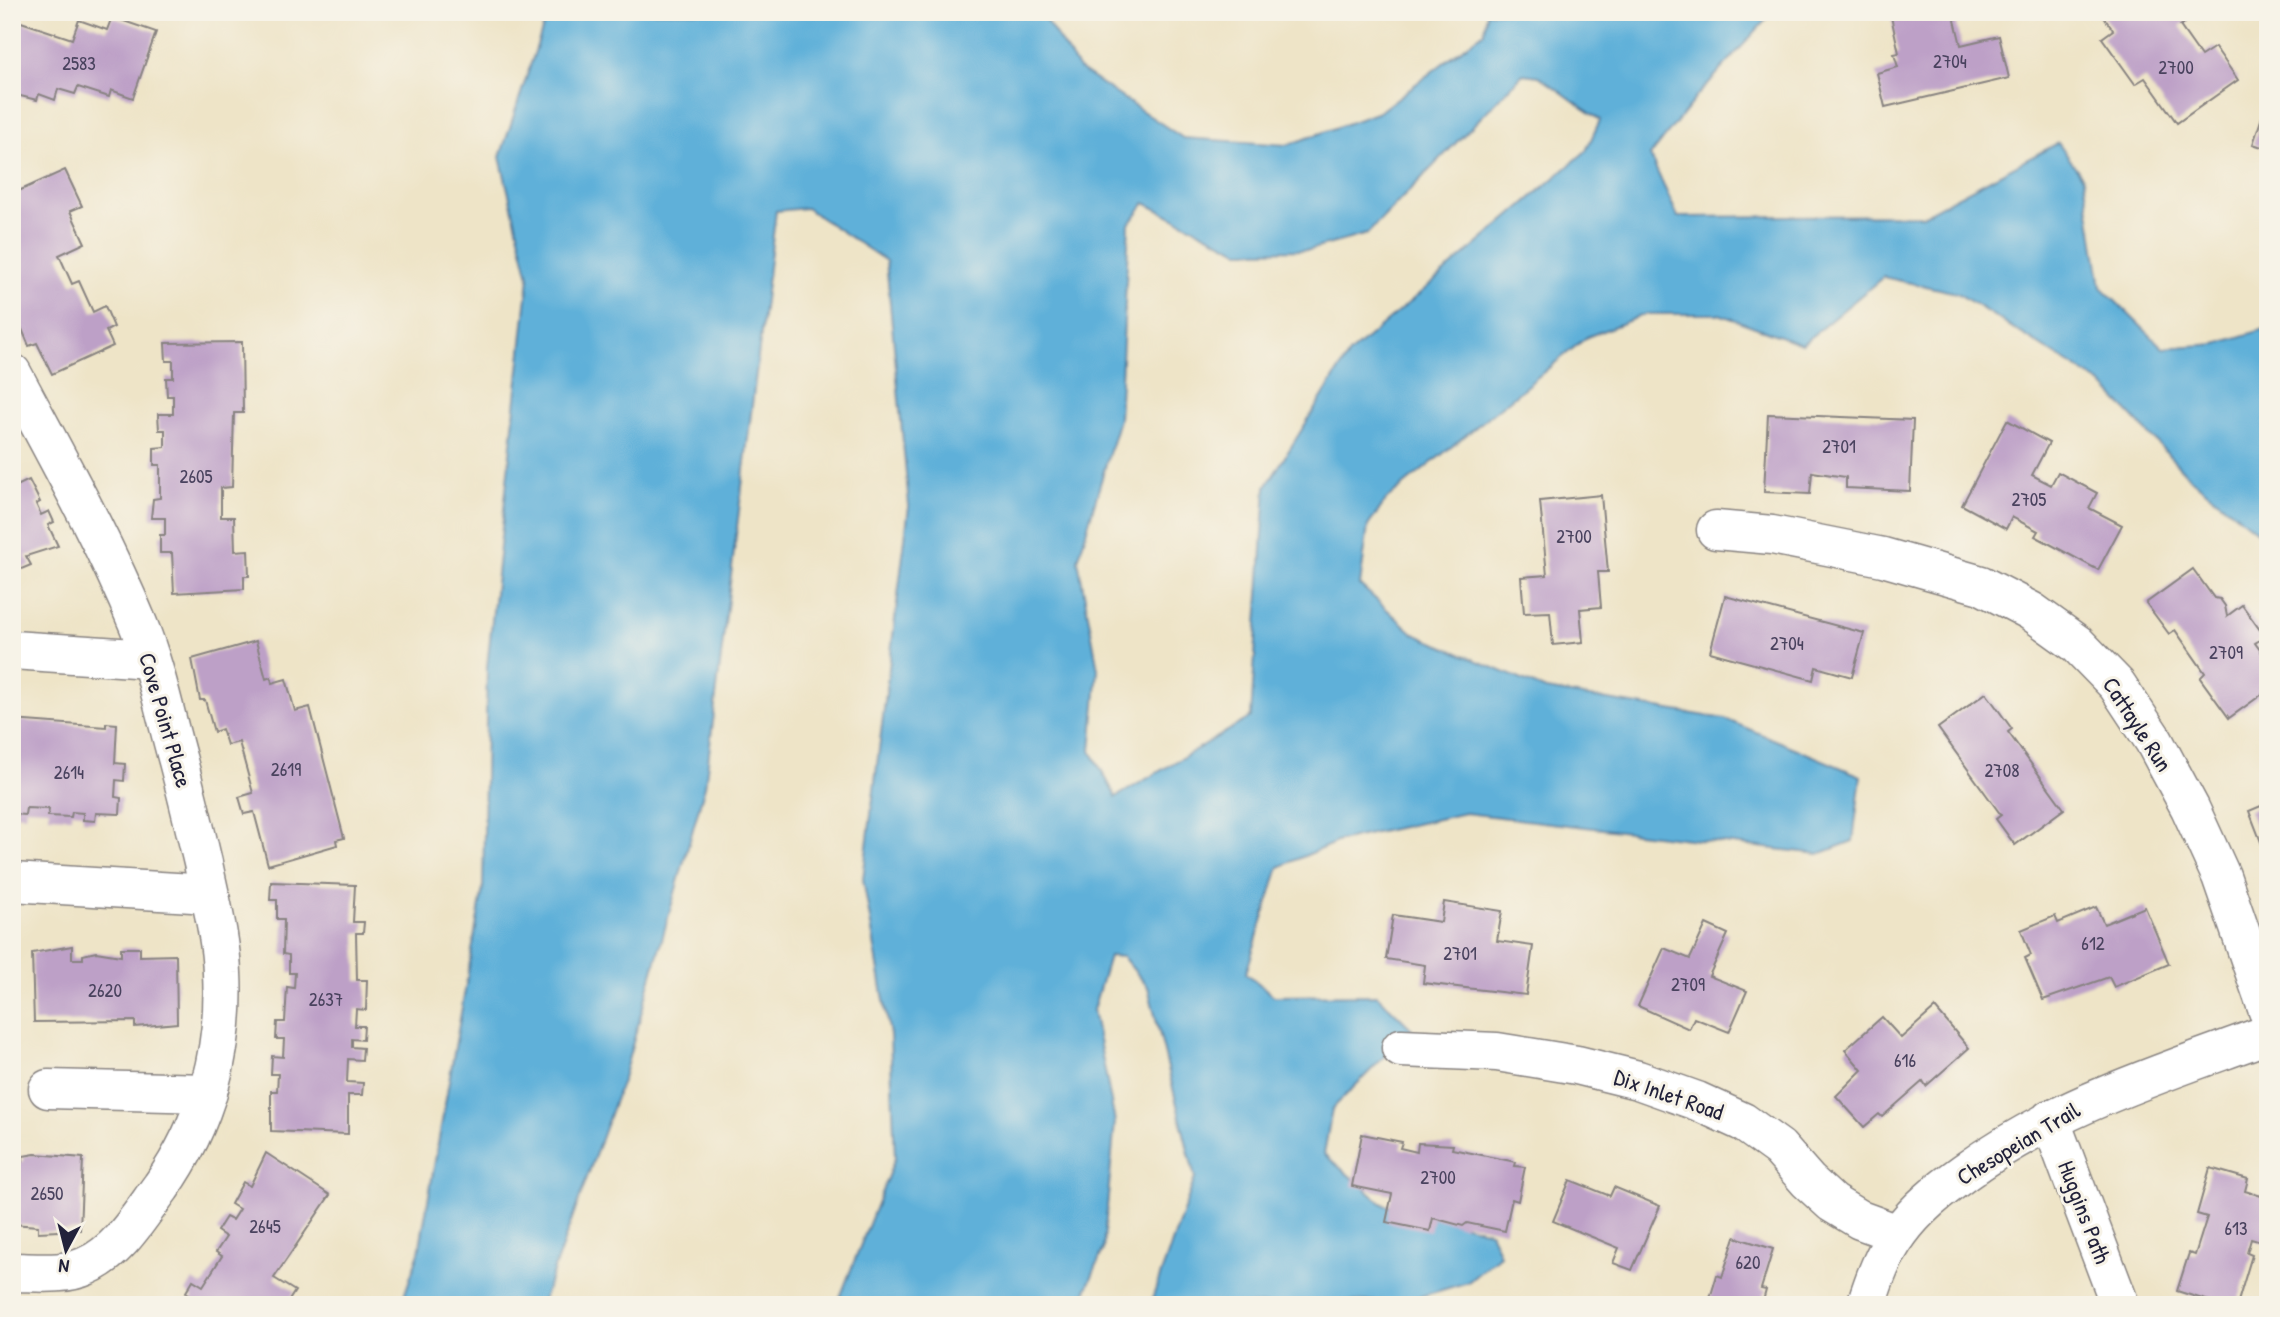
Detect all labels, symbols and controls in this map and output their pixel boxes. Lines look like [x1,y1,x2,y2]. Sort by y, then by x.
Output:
house number: 2704 [1933,48,1967,74]
house number: 2583 [62,50,96,76]
house number: 2700 [2158,54,2194,80]
house number: 2701 [1822,433,1856,459]
house number: 2605 [179,463,213,489]
house number: 2705 [2012,486,2046,512]
house number: 2700 [1556,523,1592,549]
house number: 2704 [1770,630,1804,656]
house number: 2709 [2209,639,2243,665]
street label: Cove Point Place [132,649,200,791]
street label: Cattayle Run [2096,671,2180,777]
house number: 2619 [271,756,301,782]
house number: 2708 [1984,757,2020,783]
house number: 2614 [54,759,84,785]
house number: 612 [2081,930,2105,956]
house number: 2701 [1443,940,1477,966]
house number: 2709 [1671,971,1705,997]
house number: 2620 [88,977,122,1003]
house number: 2637 [309,986,343,1012]
house number: 616 [1894,1047,1916,1073]
street label: Dix Inlet Road [1610,1061,1728,1127]
street label: Chesopeian Trail [1951,1094,2086,1192]
street label: Huggins Path [2051,1156,2119,1268]
house number: 2700 [1420,1164,1456,1190]
house number: 2650 [30,1180,64,1206]
house number: 2645 [249,1213,281,1239]
house number: 613 [2225,1215,2248,1241]
north arrow [32,1216,102,1286]
house number: 620 [1736,1249,1761,1275]
text: N [57,1253,71,1280]

